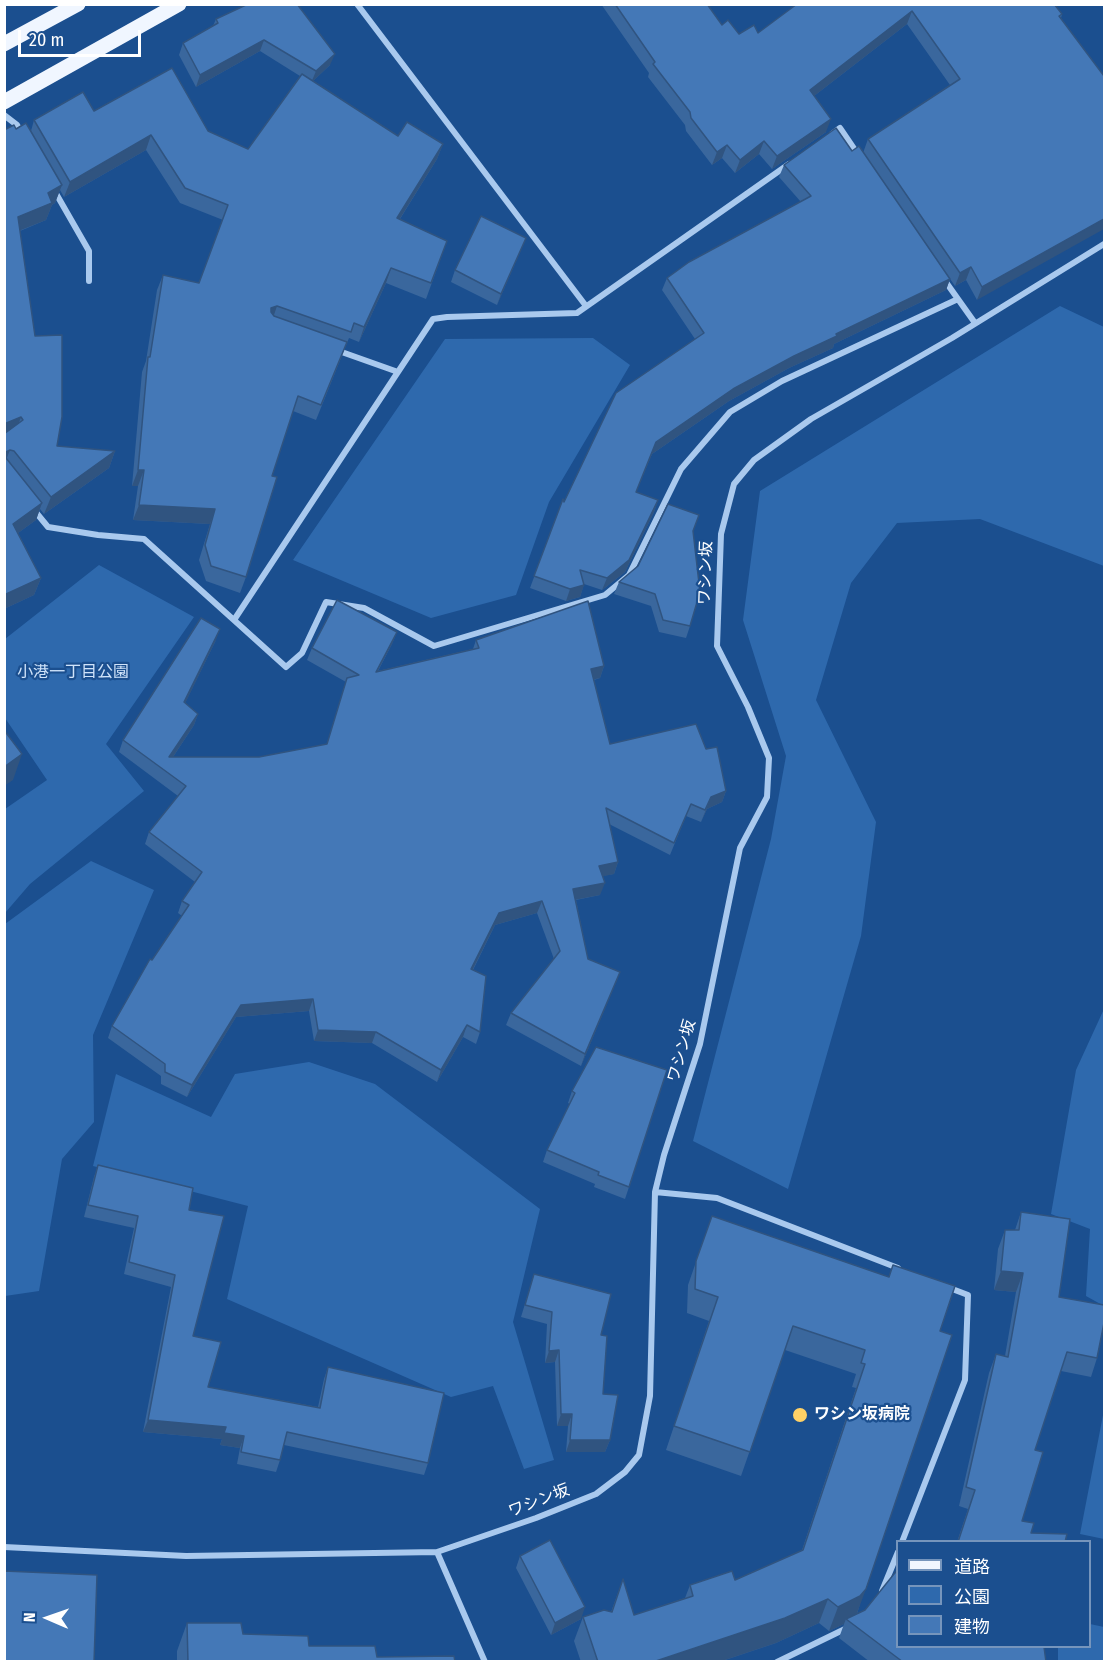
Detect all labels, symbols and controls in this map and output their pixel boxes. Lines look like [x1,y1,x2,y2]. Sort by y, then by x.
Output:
scale bar [21,18,144,56]
text: 20 m [29,29,64,51]
street label: ワシン坂 [695,541,717,605]
park label: 小港一丁目公園 [17,663,129,683]
street label: ワシン坂 [664,1018,700,1084]
place label: ワシン坂病院 [814,1405,910,1425]
marker: ワシン坂病院 [791,1406,809,1424]
street label: ワシン坂 [506,1481,572,1521]
legend [896,1540,1091,1648]
text: 道路 [954,1556,990,1578]
text: 公園 [954,1586,990,1608]
north arrow [18,1588,78,1648]
text: N [20,1612,39,1622]
text: 建物 [954,1616,990,1638]

